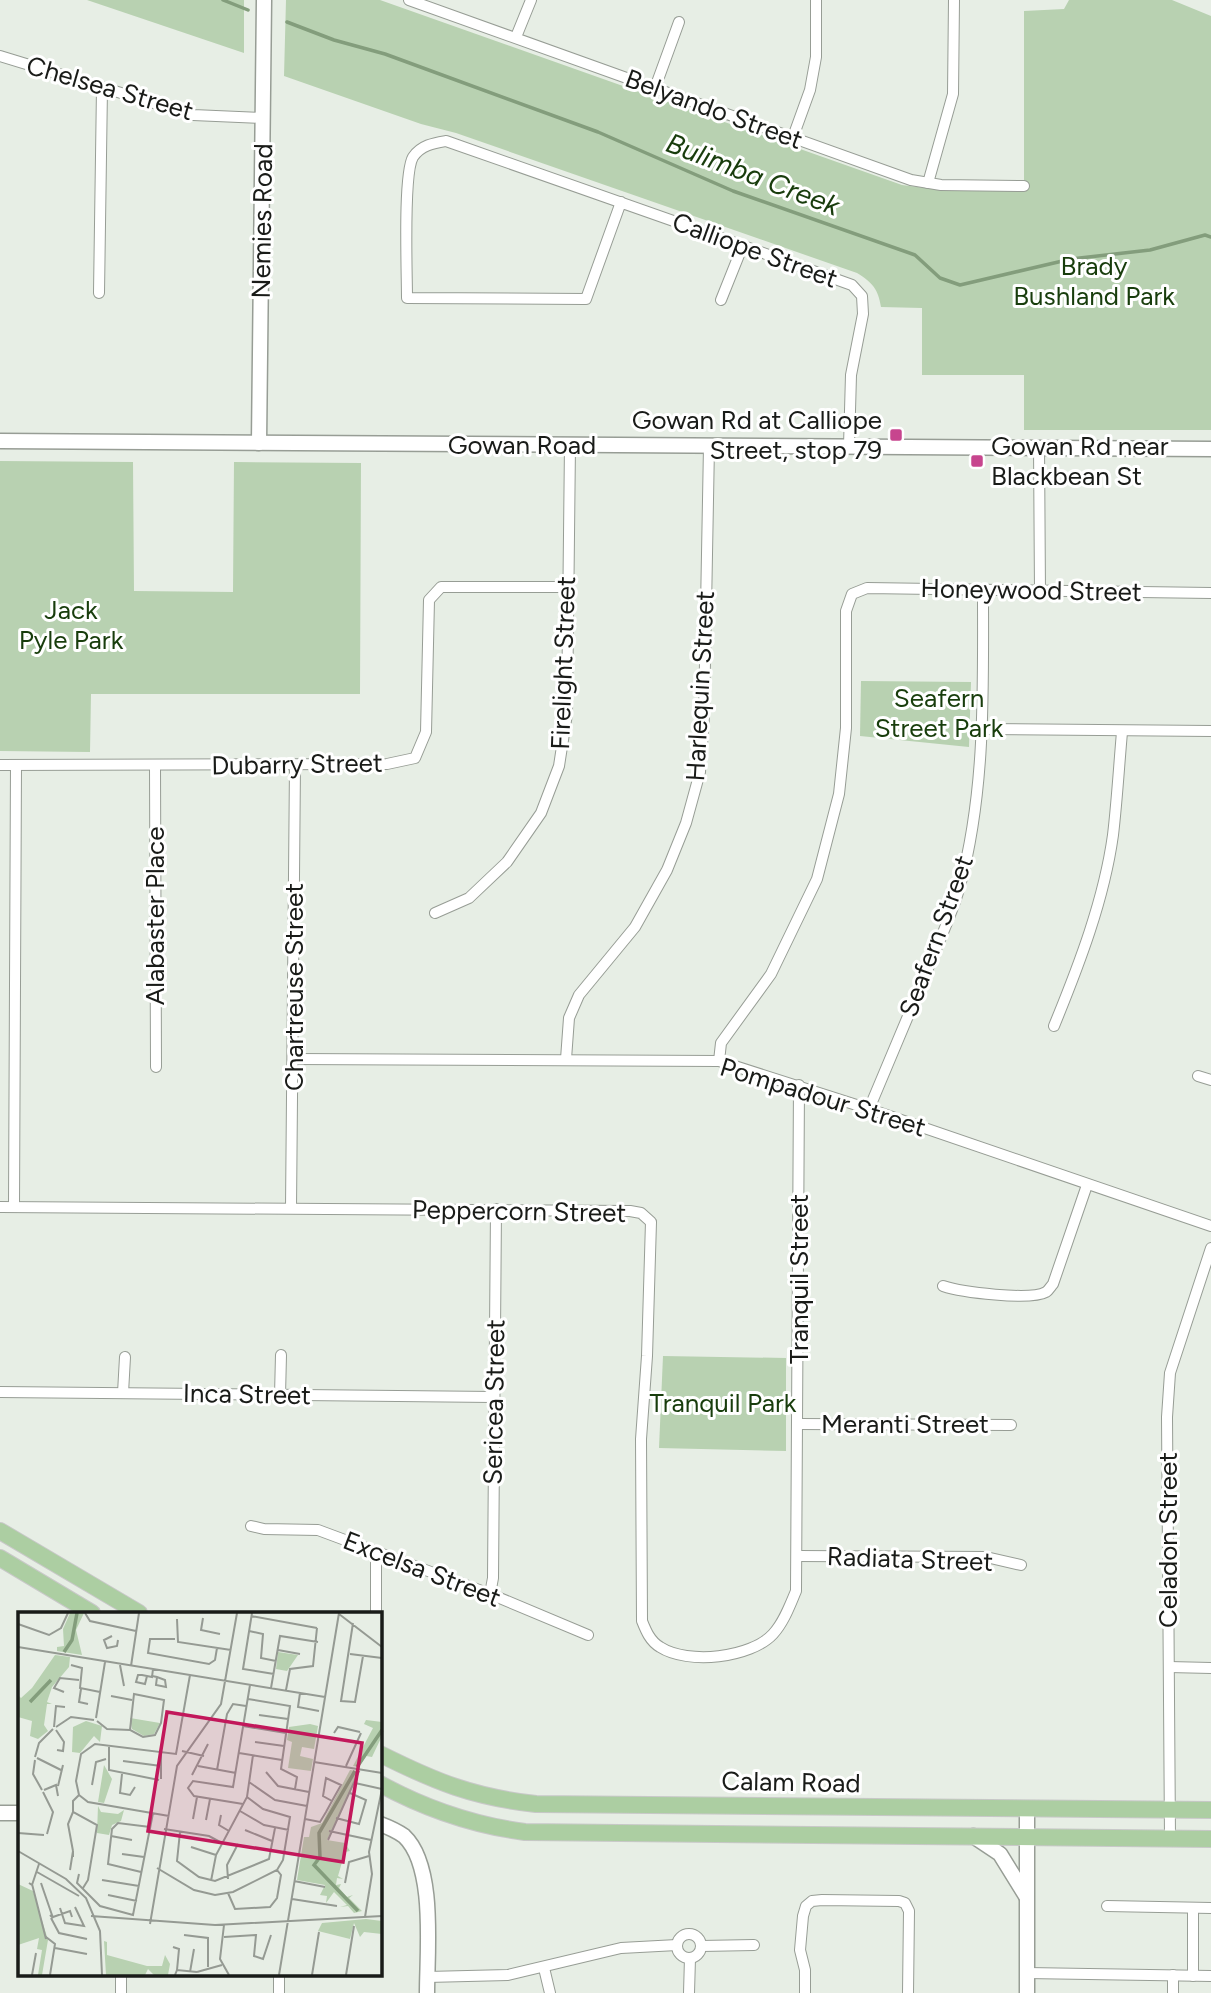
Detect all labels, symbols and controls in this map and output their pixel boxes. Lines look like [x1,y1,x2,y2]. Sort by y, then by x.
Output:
street label: Chelsea Street [23,49,197,127]
street label: Belyando Street [621,62,807,156]
water label: Bulimba Creek [661,125,846,223]
street label: Nemies Road [245,143,279,299]
street label: Calliope Street [668,205,842,295]
park label: Brady Bushland Park [1013,250,1175,312]
place label: Gowan Rd at Calliope Street, stop 79 [632,404,882,466]
marker: Gowan Rd at Calliope Street, stop 79 [888,427,904,443]
street label: Gowan Road [448,429,596,461]
place label: Gowan Rd near Blackbean St [991,430,1169,492]
marker: Gowan Rd near Blackbean St [969,453,985,469]
street label: Honeywood Street [920,572,1142,608]
street label: Firelight Street [544,575,582,750]
street label: Harlequin Street [679,590,721,782]
park label: Jack Pyle Park [19,594,124,656]
park label: Seafern Street Park [875,682,1004,744]
street label: Dubarry Street [211,747,383,781]
street label: Alabaster Place [139,827,171,1005]
street label: Seafern Street [892,851,980,1021]
street label: Chartreuse Street [278,883,310,1091]
street label: Pompadour Street [716,1050,930,1144]
street label: Peppercorn Street [412,1193,627,1229]
street label: Tranquil Street [783,1194,815,1364]
street label: Sericea Street [477,1319,511,1485]
street label: Inca Street [183,1377,311,1411]
park label: Tranquil Park [650,1387,797,1419]
street label: Meranti Street [821,1408,989,1440]
street label: Celadon Street [1152,1452,1184,1628]
street label: Excelsa Street [339,1524,505,1614]
street label: Radiata Street [826,1540,994,1578]
inset map [18,1612,382,1976]
street label: Calam Road [721,1765,861,1799]

